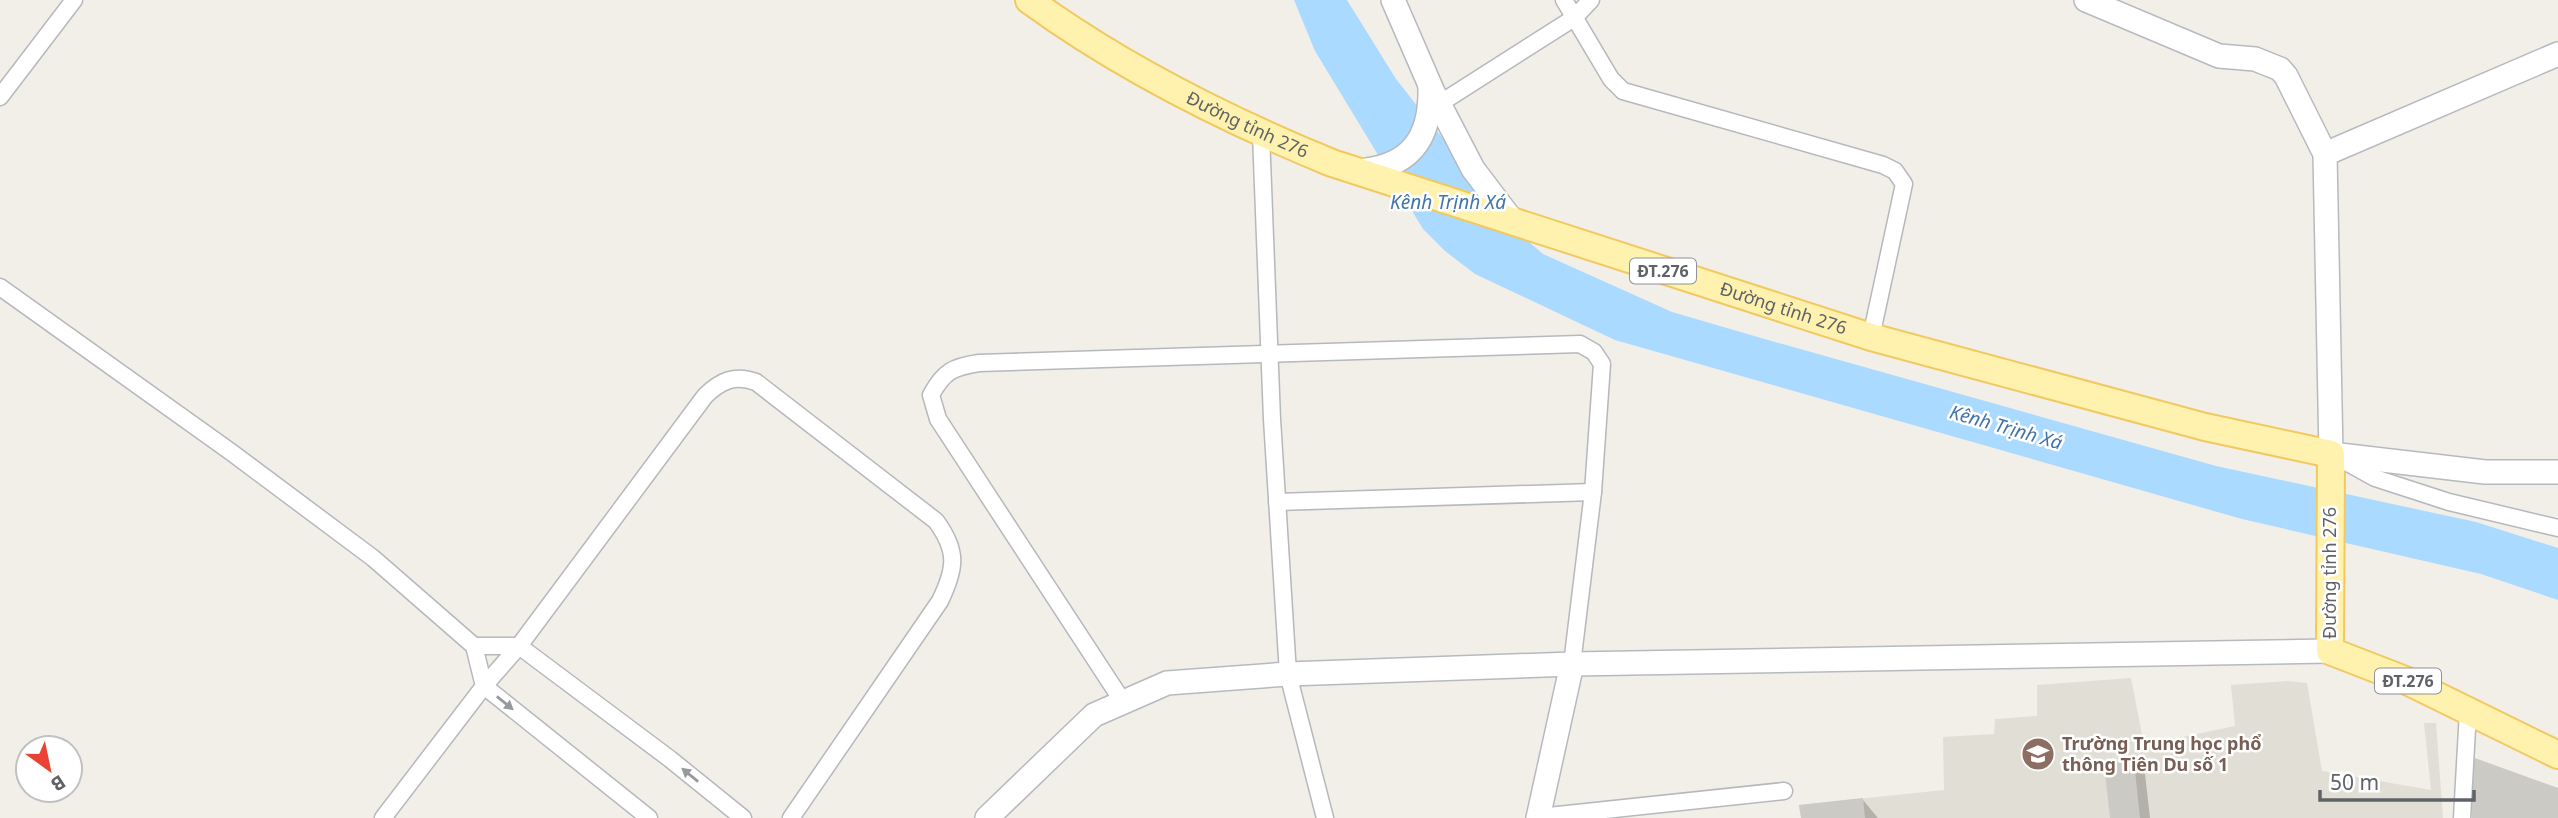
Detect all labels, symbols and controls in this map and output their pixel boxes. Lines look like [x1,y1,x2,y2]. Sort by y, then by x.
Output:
street label: Đường tỉnh 276 [1183,85,1312,163]
water label: Kênh Trịnh Xá [1390,189,1506,215]
road number: ĐT.276 [1630,258,1696,284]
street label: Đường tỉnh 276 [1717,276,1850,339]
water label: Kênh Trịnh Xá [1947,399,2065,456]
street label: Đường tỉnh 276 [2317,507,2341,639]
road number: ĐT.276 [2375,668,2441,694]
one-way arrow [497,695,514,710]
place label: Trường Trung học phổ thông Tiên Du số 1 [2062,731,2261,776]
north arrow [14,734,84,804]
school or university icon: Trường Trung học phổ thông Tiên Du số 1 [2019,735,2057,773]
scale bar [2320,758,2474,802]
one-way arrow [681,768,698,783]
text: 50 m [2330,768,2379,796]
text: B [46,769,71,798]

